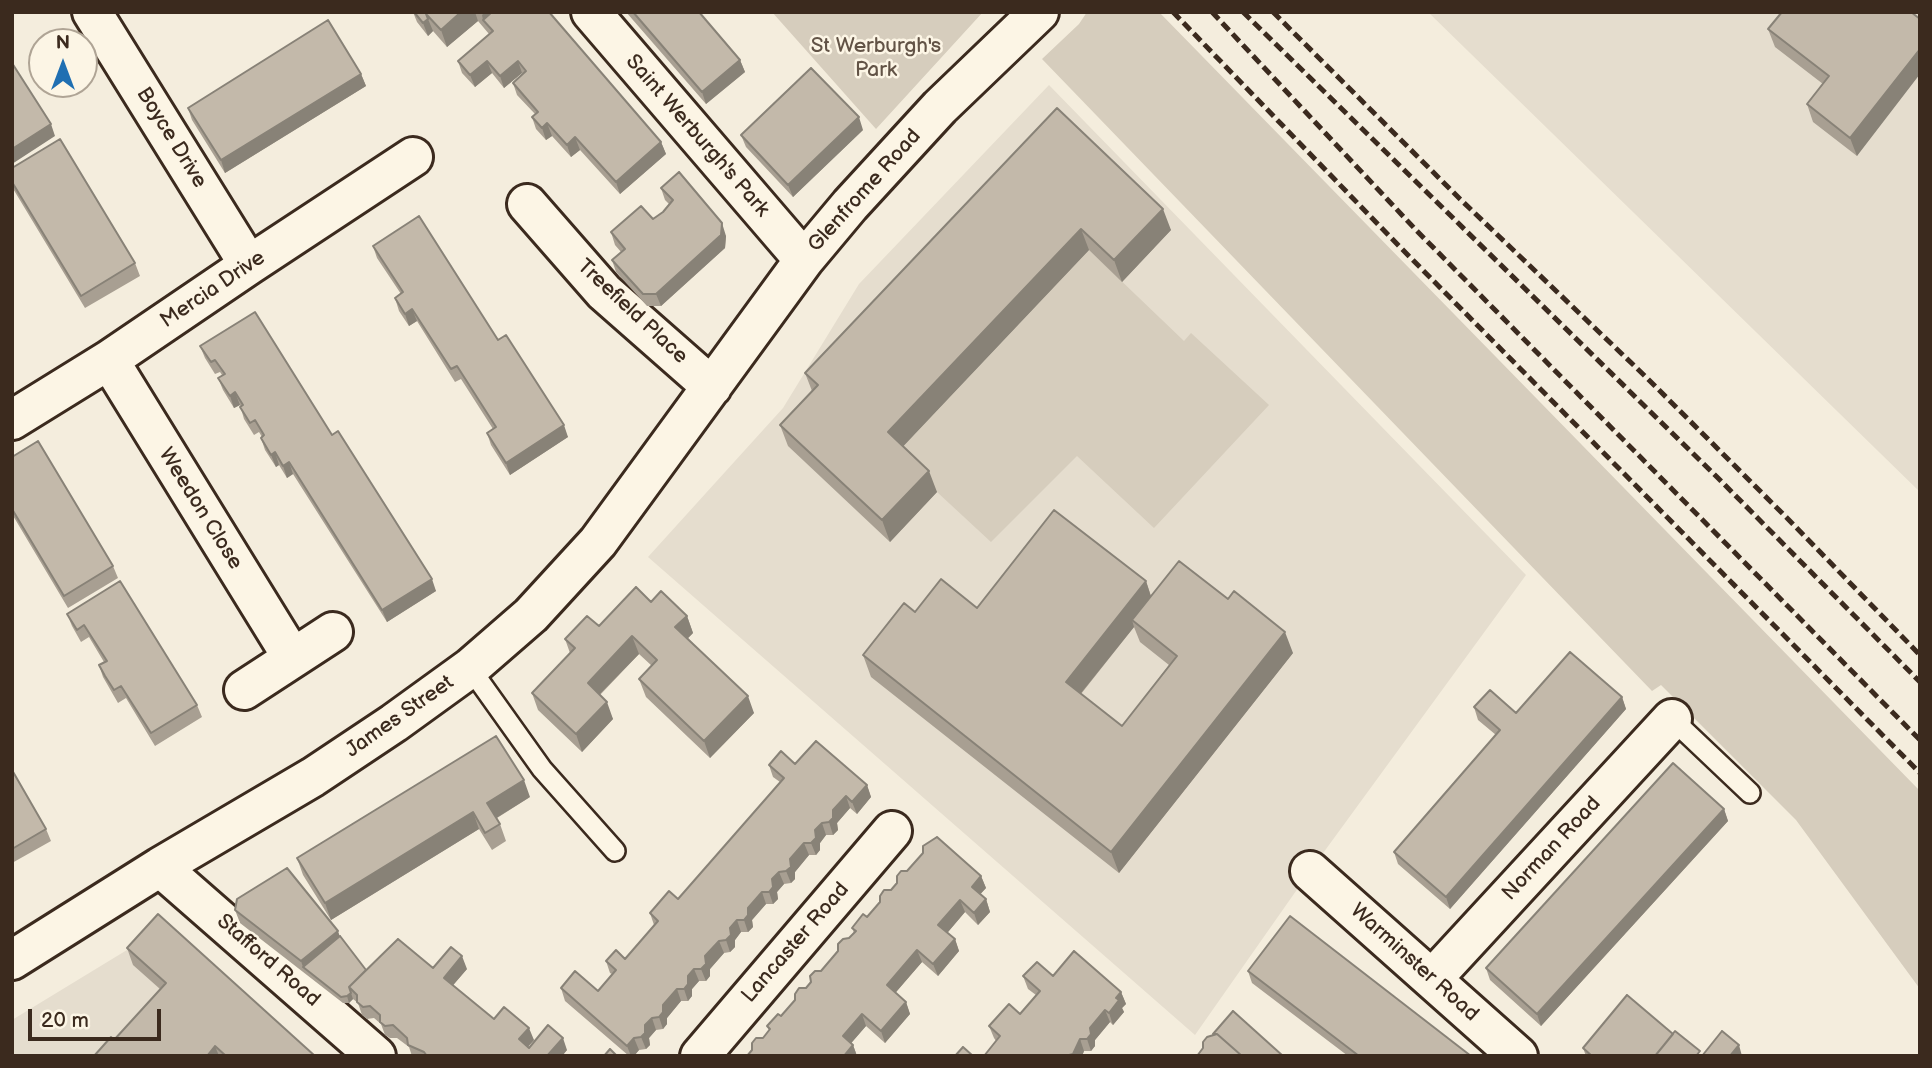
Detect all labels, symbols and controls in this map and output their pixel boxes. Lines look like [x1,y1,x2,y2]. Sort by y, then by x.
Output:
north arrow [28,28,98,98]
text: N [56,32,70,55]
park label: St Werburgh's Park [811,34,941,84]
street label: Saint Werburgh's Park [620,50,774,222]
street label: Boyce Drive [130,83,212,193]
street label: Glenfrome Road [803,124,927,258]
street label: Mercia Drive [156,246,270,334]
street label: Treefield Place [572,254,692,370]
street label: Weedon Close [153,444,247,574]
street label: James Street [341,671,459,763]
street label: Norman Road [1497,792,1607,906]
street label: Lancaster Road [737,878,855,1008]
street label: Warminster Road [1345,899,1483,1027]
street label: Stafford Road [211,909,325,1013]
scale bar [32,995,164,1038]
text: 20 m [41,1008,89,1033]

